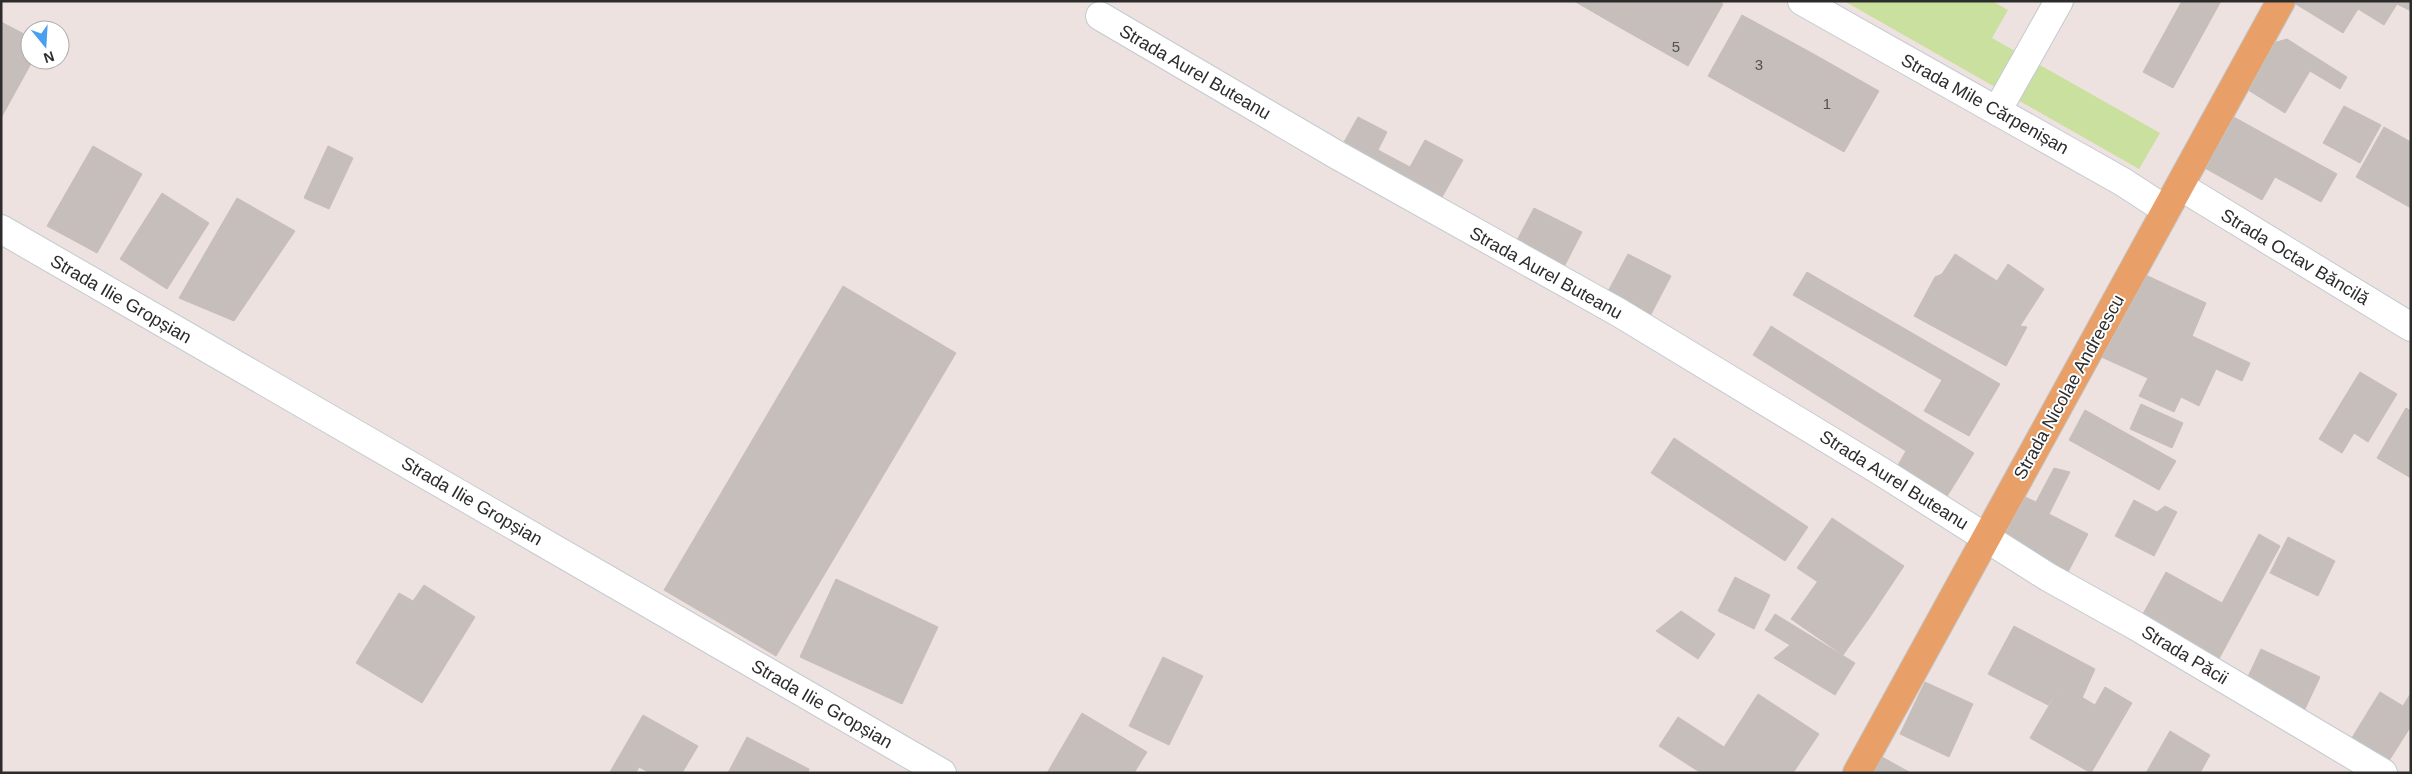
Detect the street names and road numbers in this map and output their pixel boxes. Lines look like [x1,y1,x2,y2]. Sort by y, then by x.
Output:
street label: Strada Aurel Buteanu [1116,21,1274,123]
street label: Strada Mile Cărpenișan [1898,50,2072,158]
street label: Strada Octav Băncilă [2217,205,2373,310]
street label: Strada Aurel Buteanu [1466,223,1626,323]
street label: Strada Ilie Gropșian [47,251,195,347]
street label: Strada Nicolae Andreescu [2010,291,2128,483]
street label: Strada Aurel Buteanu [1816,426,1972,534]
street label: Strada Ilie Gropșian [398,453,546,549]
street label: Strada Păcii [2138,621,2232,689]
street label: Strada Ilie Gropșian [748,656,896,752]

